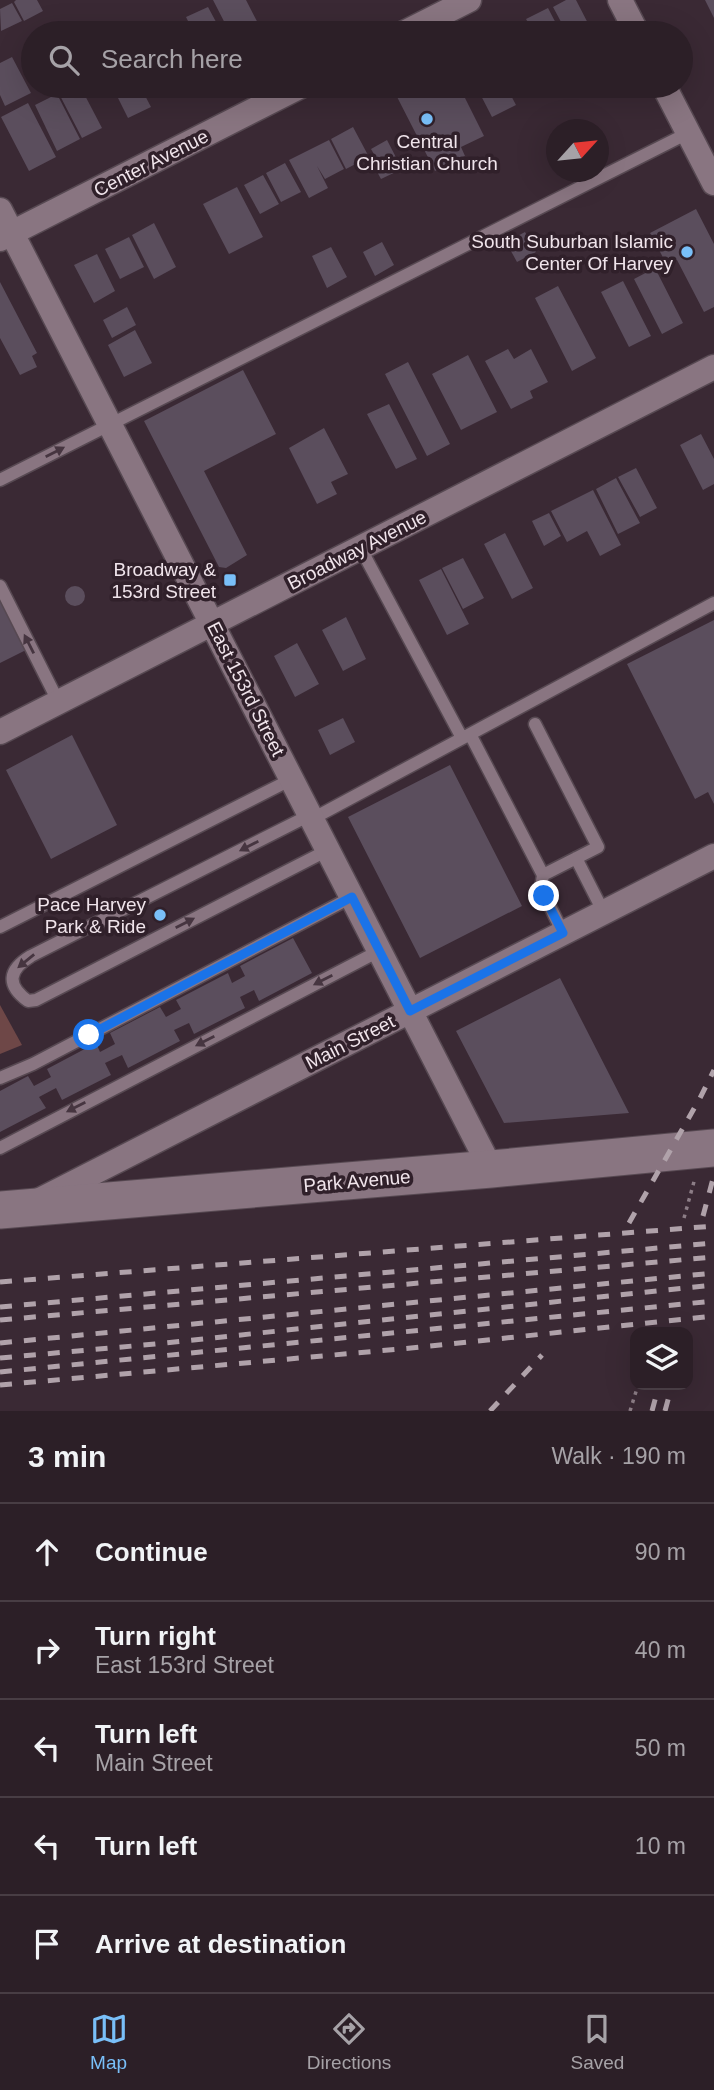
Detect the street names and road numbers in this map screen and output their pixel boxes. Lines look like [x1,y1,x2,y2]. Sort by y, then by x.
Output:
street label: Center Avenue [90,125,212,201]
street label: Broadway Avenue [284,506,430,594]
street label: East 153rd Street [203,618,289,760]
street label: Main Street [302,1010,399,1073]
street label: Park Avenue [303,1166,411,1196]

